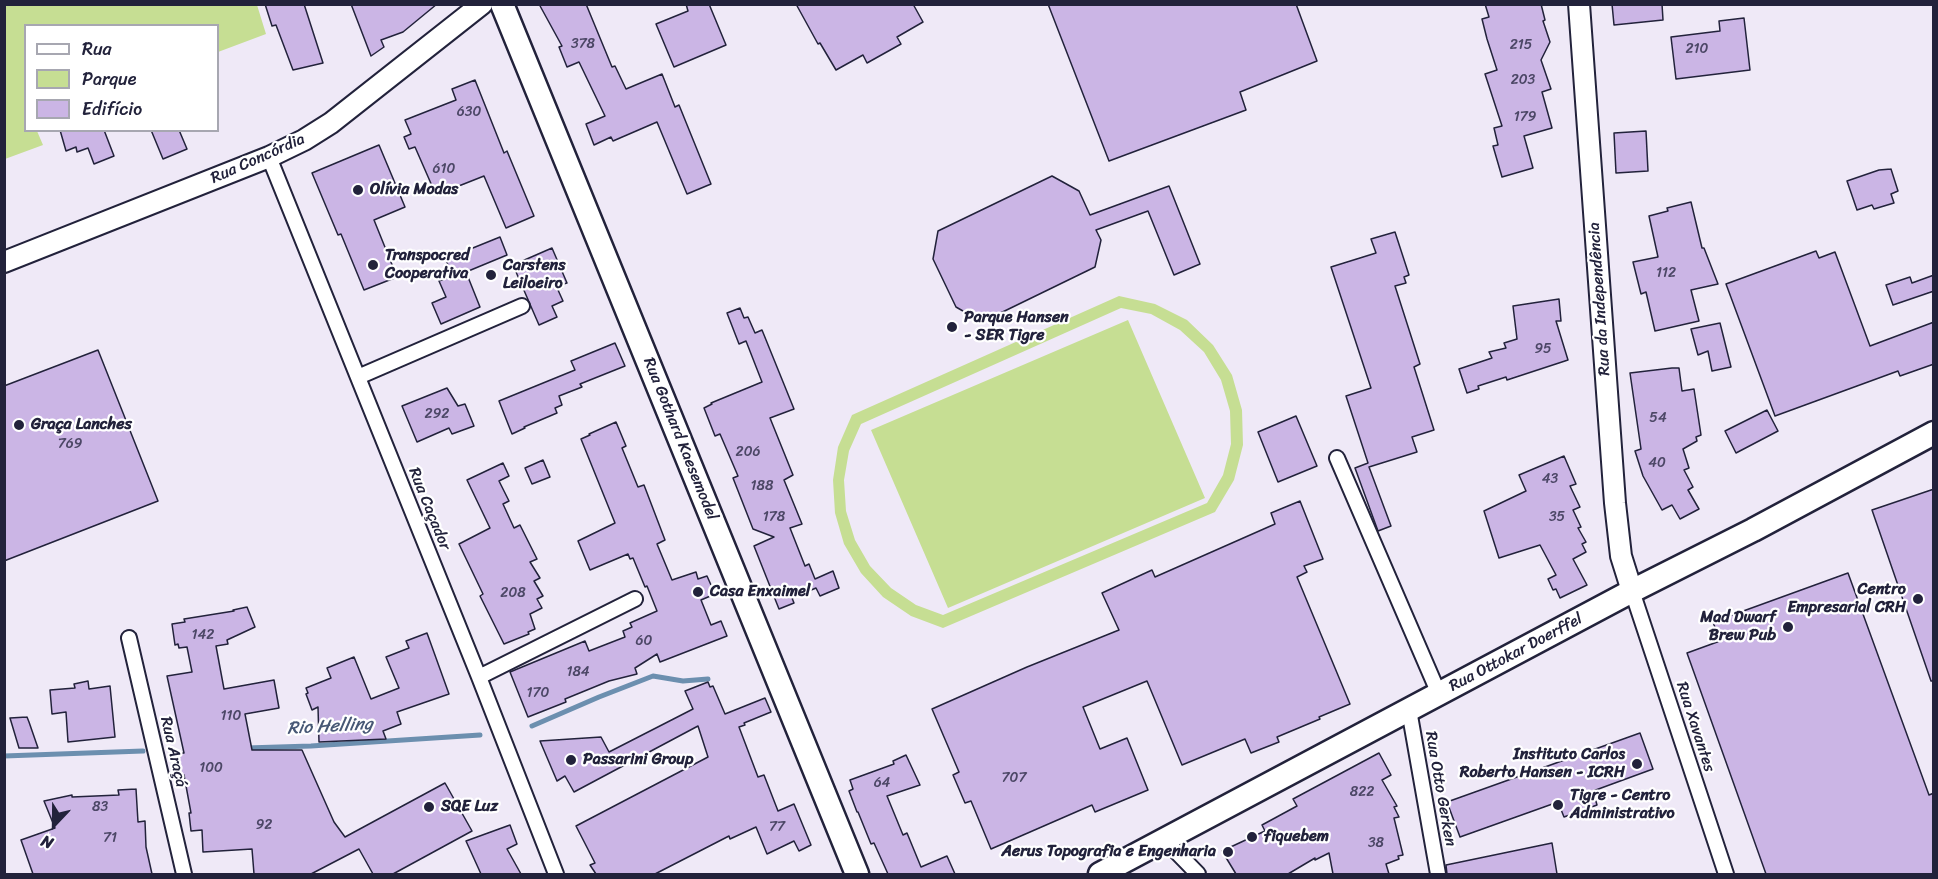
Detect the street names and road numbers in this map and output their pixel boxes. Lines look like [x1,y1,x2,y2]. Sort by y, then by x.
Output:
street label: Rua Concórdia [208,130,308,188]
street label: Rua da Independência [1585,222,1615,376]
street label: Rua Gothard Kaesemodel [639,355,721,523]
street label: Rua Caçador [404,465,454,553]
street label: Rua Ottokar Doerffel [1446,610,1586,696]
street label: Rua Xavantes [1671,680,1719,774]
street label: Rua Araçá [156,715,190,789]
street label: Rua Otto Gerken [1420,730,1460,848]

